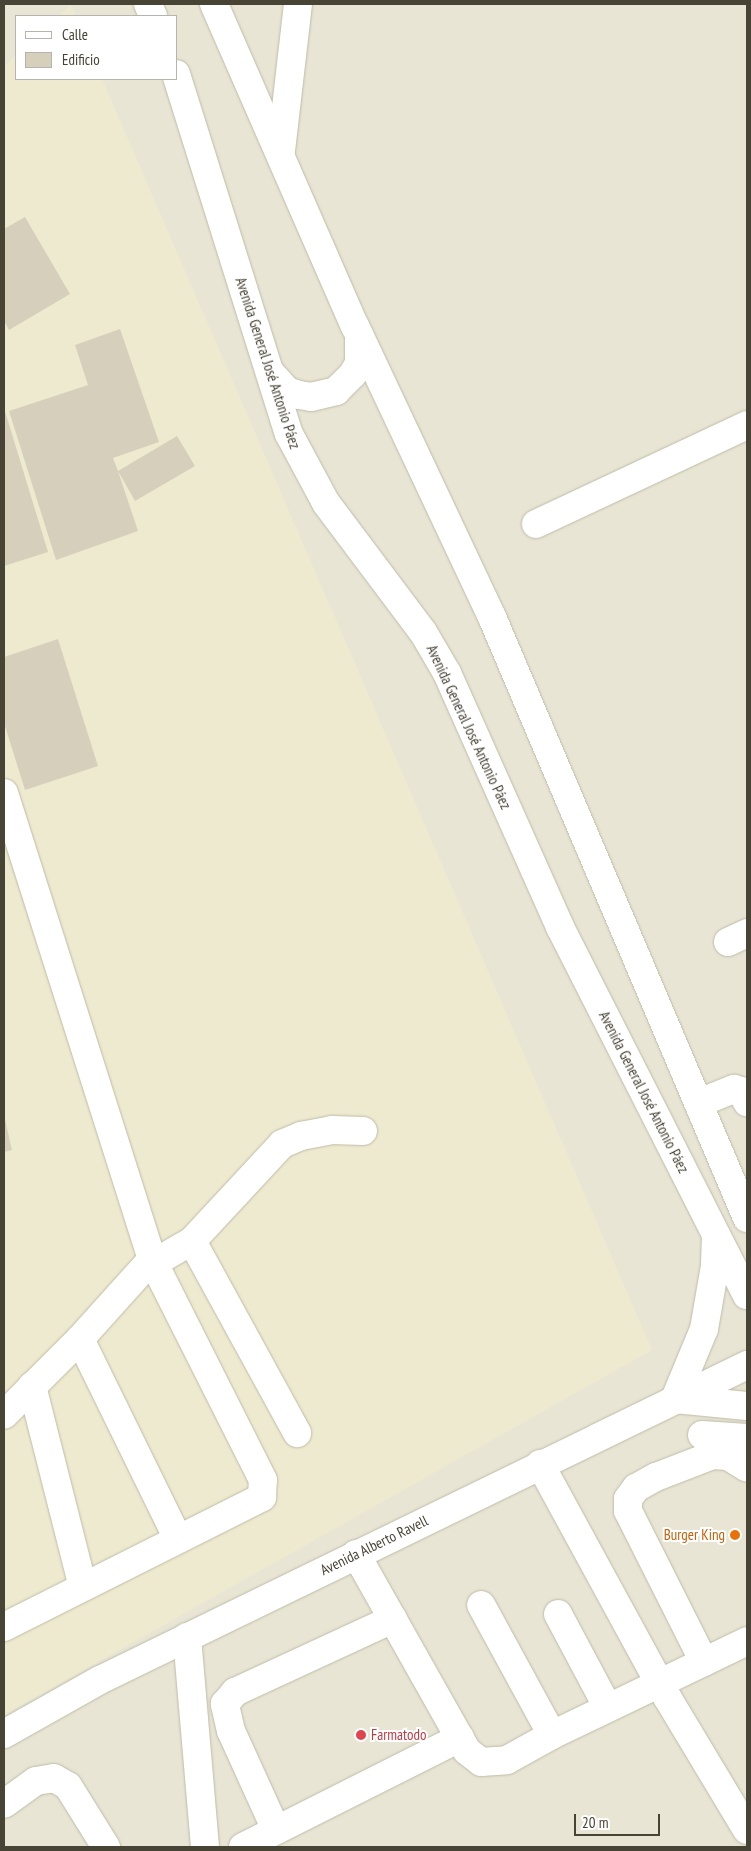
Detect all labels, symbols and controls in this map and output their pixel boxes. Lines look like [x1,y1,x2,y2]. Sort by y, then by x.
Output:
legend [15,15,178,80]
text: Calle [62,25,88,44]
text: Edificio [62,50,100,69]
street label: Avenida General José Antonio Páez [232,275,304,451]
street label: Avenida General José Antonio Páez [423,642,515,812]
street label: Avenida General José Antonio Páez [595,1008,693,1176]
street label: Avenida Alberto Ravell [317,1511,431,1579]
place label: Burger King [664,1526,725,1544]
marker: Burger King [729,1529,741,1541]
place label: Farmatodo [371,1726,427,1744]
marker: Farmatodo [355,1729,367,1741]
scale bar [576,1804,662,1836]
text: 20 m [582,1813,608,1832]

